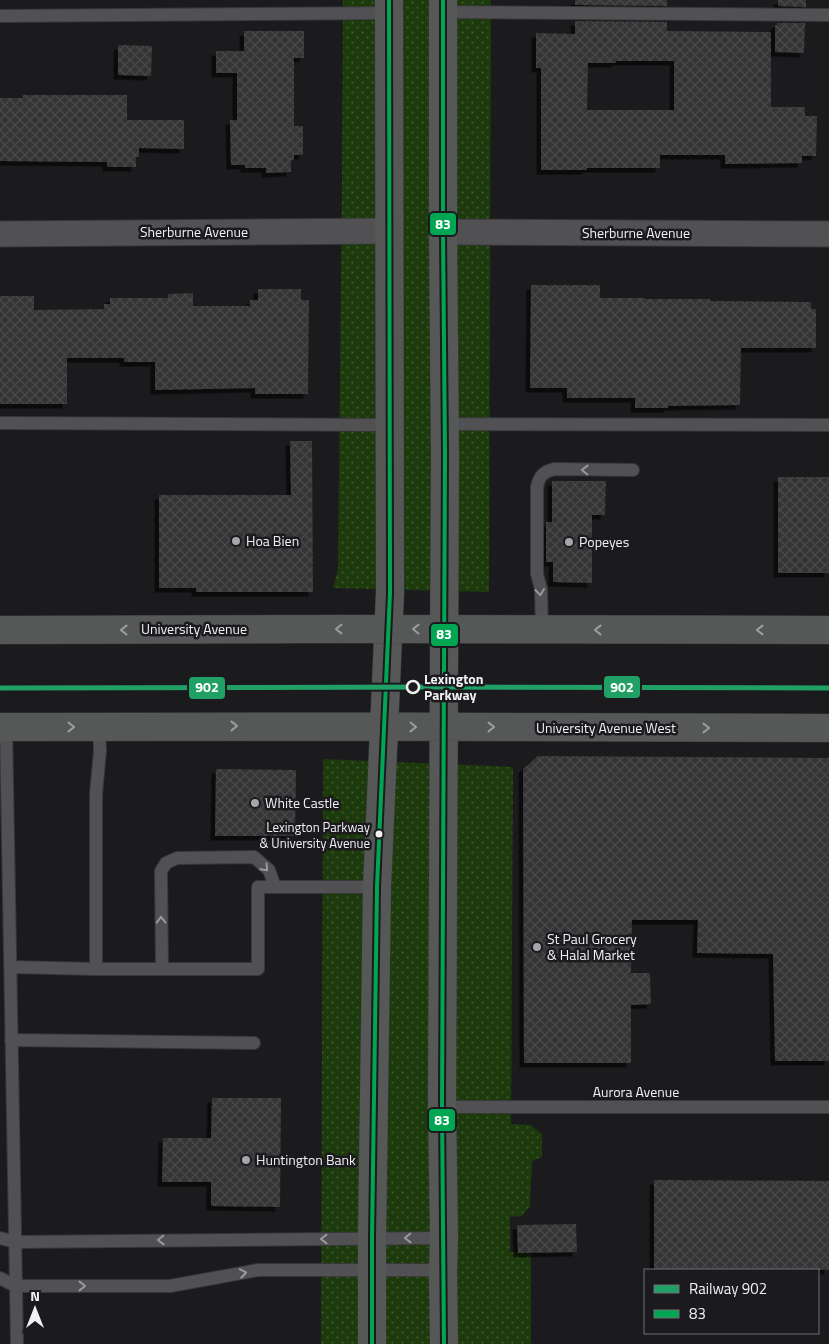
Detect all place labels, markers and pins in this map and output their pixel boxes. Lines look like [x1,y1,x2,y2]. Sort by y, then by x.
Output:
place label: Hoa Bien [246,530,299,551]
place label: Popeyes [579,531,629,552]
marker: Hoa Bien [230,535,242,547]
marker: Popeyes [563,536,575,548]
place label: Lexington Parkway [424,668,484,705]
marker: Lexington Parkway [406,680,420,694]
place label: White Castle [265,792,339,813]
marker: White Castle [249,797,261,809]
place label: Lexington Parkway & University Avenue [260,817,370,853]
marker: Lexington Parkway & University Avenue [374,829,384,839]
place label: St Paul Grocery & Halal Market [547,928,637,965]
marker: St Paul Grocery & Halal Market [531,941,543,953]
place label: Huntington Bank [256,1149,356,1170]
marker: Huntington Bank [240,1154,252,1166]

